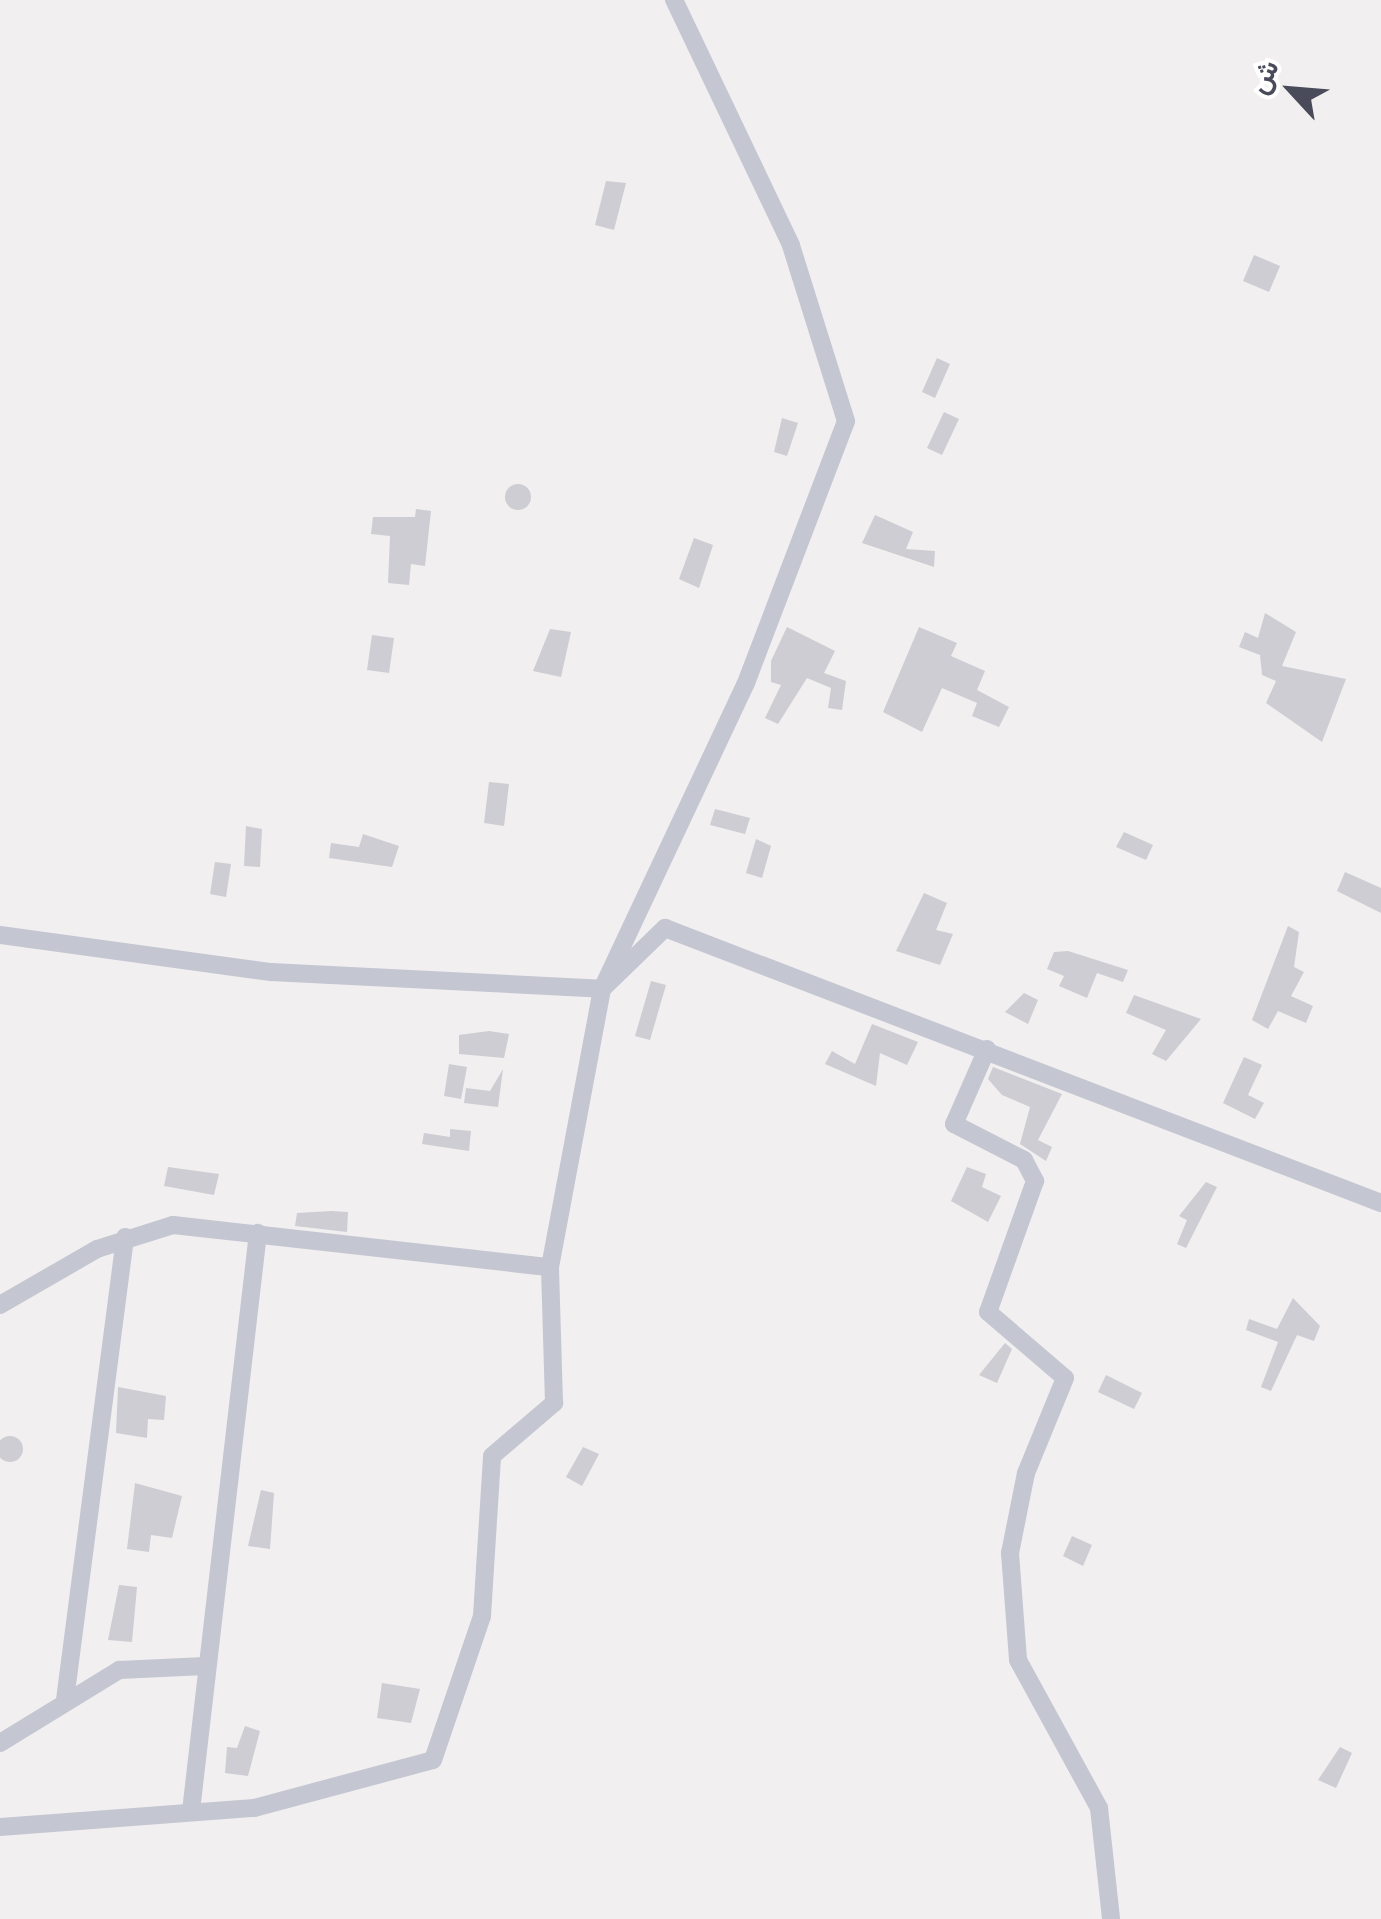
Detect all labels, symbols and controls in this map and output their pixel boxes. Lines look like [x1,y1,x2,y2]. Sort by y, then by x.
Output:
north arrow [1241,40,1341,140]
text: ش [1240,53,1288,100]

